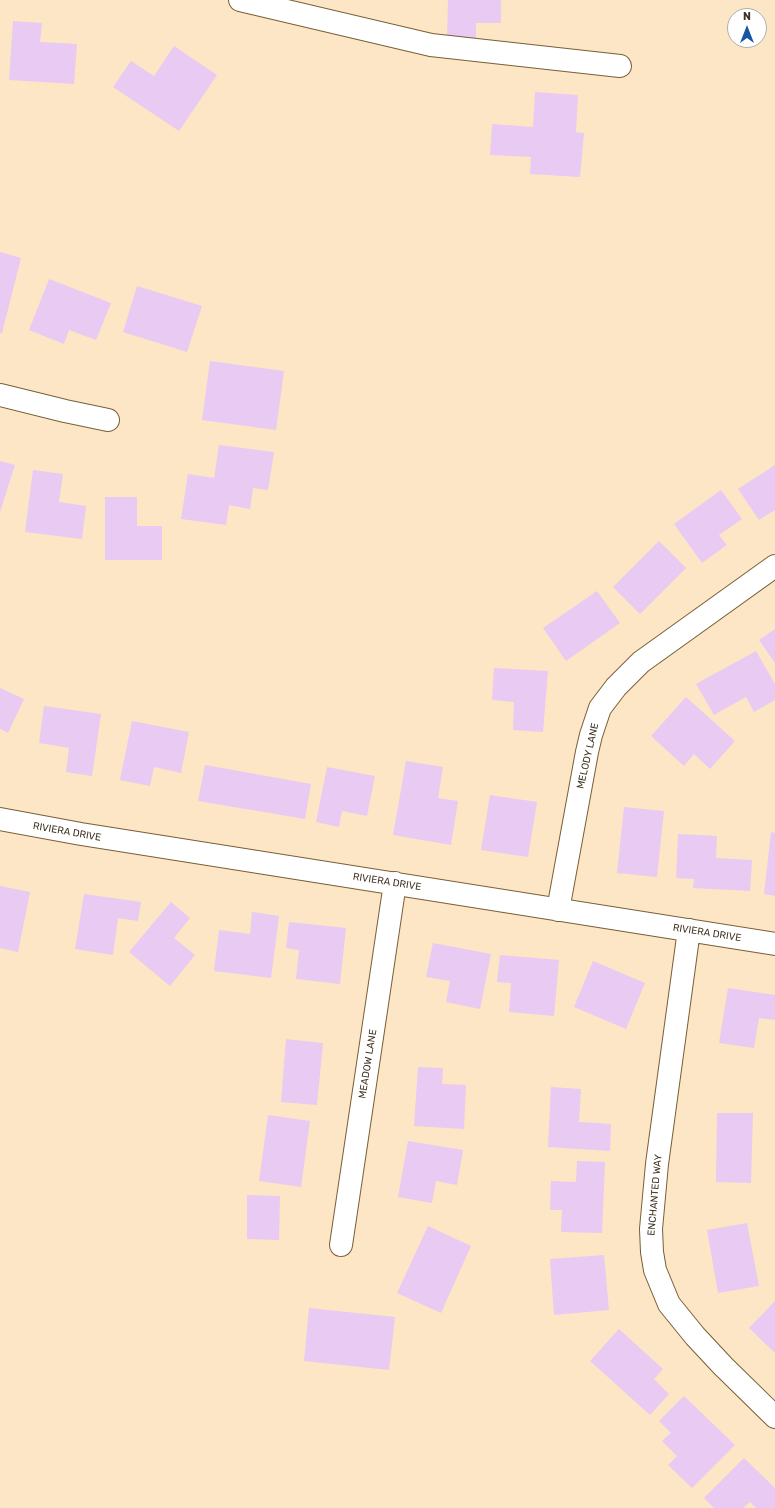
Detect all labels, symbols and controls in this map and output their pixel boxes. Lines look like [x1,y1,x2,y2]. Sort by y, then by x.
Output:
north arrow [727,8,767,48]
text: N [743,10,751,23]
street label: MELODY LANE [575,722,601,790]
street label: RIVIERA DRIVE [32,820,102,844]
street label: RIVIERA DRIVE [352,871,422,893]
street label: RIVIERA DRIVE [672,922,742,944]
street label: MEADOW LANE [357,1028,379,1100]
street label: ENCHANTED WAY [645,1154,665,1236]

